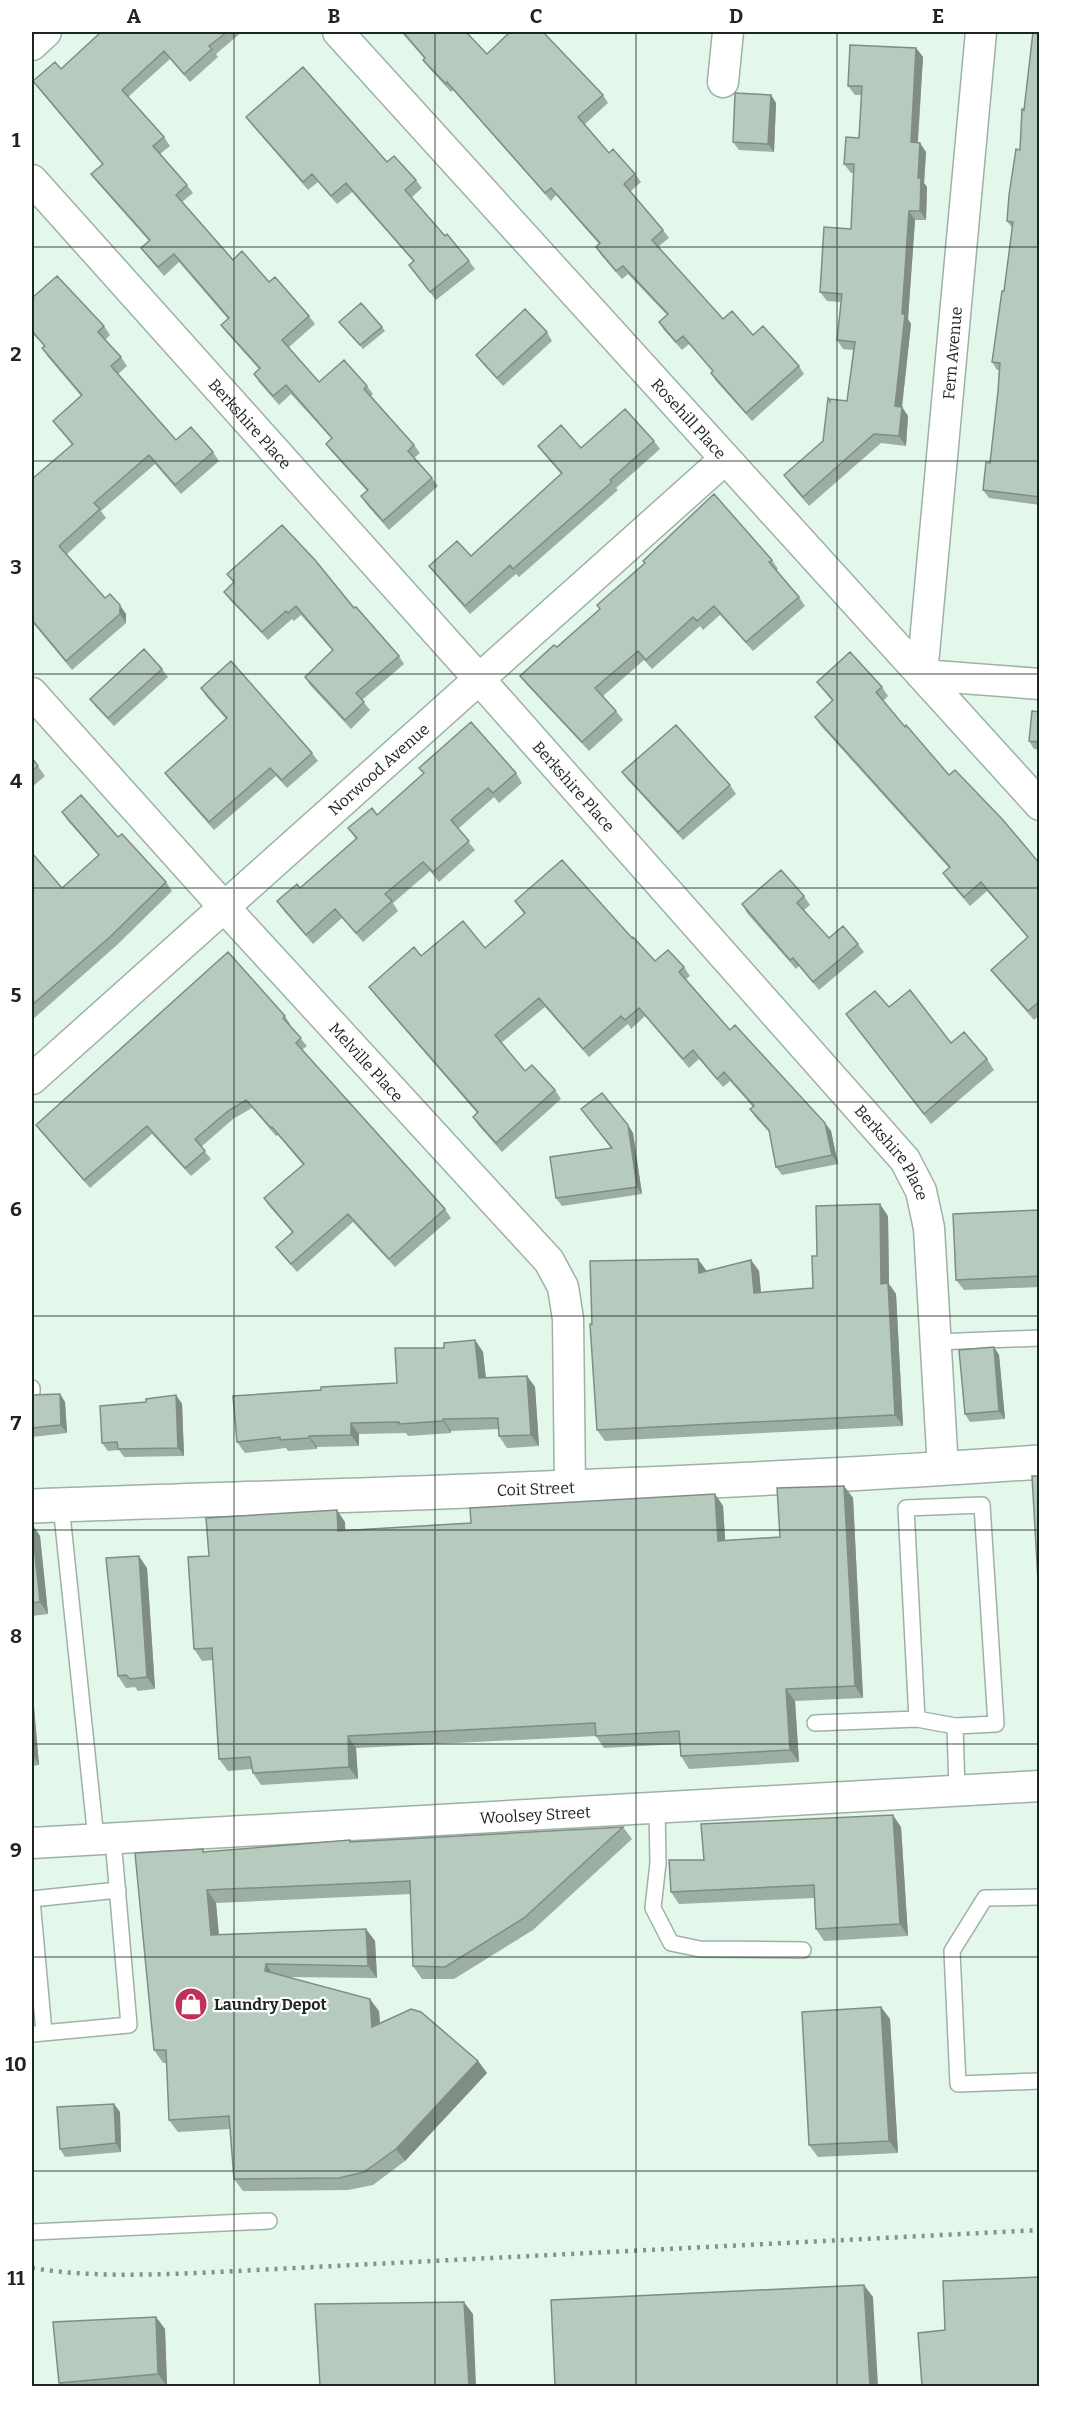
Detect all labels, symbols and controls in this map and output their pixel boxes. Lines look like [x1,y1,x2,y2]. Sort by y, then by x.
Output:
text: A [127,4,142,28]
text: B [328,4,341,28]
text: C [530,4,542,28]
text: D [729,4,743,28]
text: E [932,4,944,28]
text: 1 [12,128,21,152]
street label: Fern Avenue [939,306,966,400]
text: 2 [10,342,22,366]
street label: Berkshire Place [205,375,295,473]
street label: Rosehill Place [647,375,730,463]
text: 3 [10,555,22,579]
street label: Norwood Avenue [325,719,433,819]
street label: Berkshire Place [528,737,619,836]
text: 4 [10,769,22,793]
text: 5 [11,983,22,1007]
street label: Melville Place [325,1019,407,1106]
street label: Berkshire Place [851,1101,932,1202]
text: 6 [10,1197,22,1221]
text: 7 [11,1411,22,1435]
street label: Coit Street [496,1478,575,1500]
text: 8 [10,1624,22,1648]
street label: Woolsey Street [479,1802,591,1828]
text: 9 [10,1838,22,1862]
shop icon: Laundry Depot [173,1986,209,2022]
place label: Laundry Depot [214,1995,328,2014]
text: 10 [5,2052,27,2076]
text: 11 [7,2266,25,2290]

